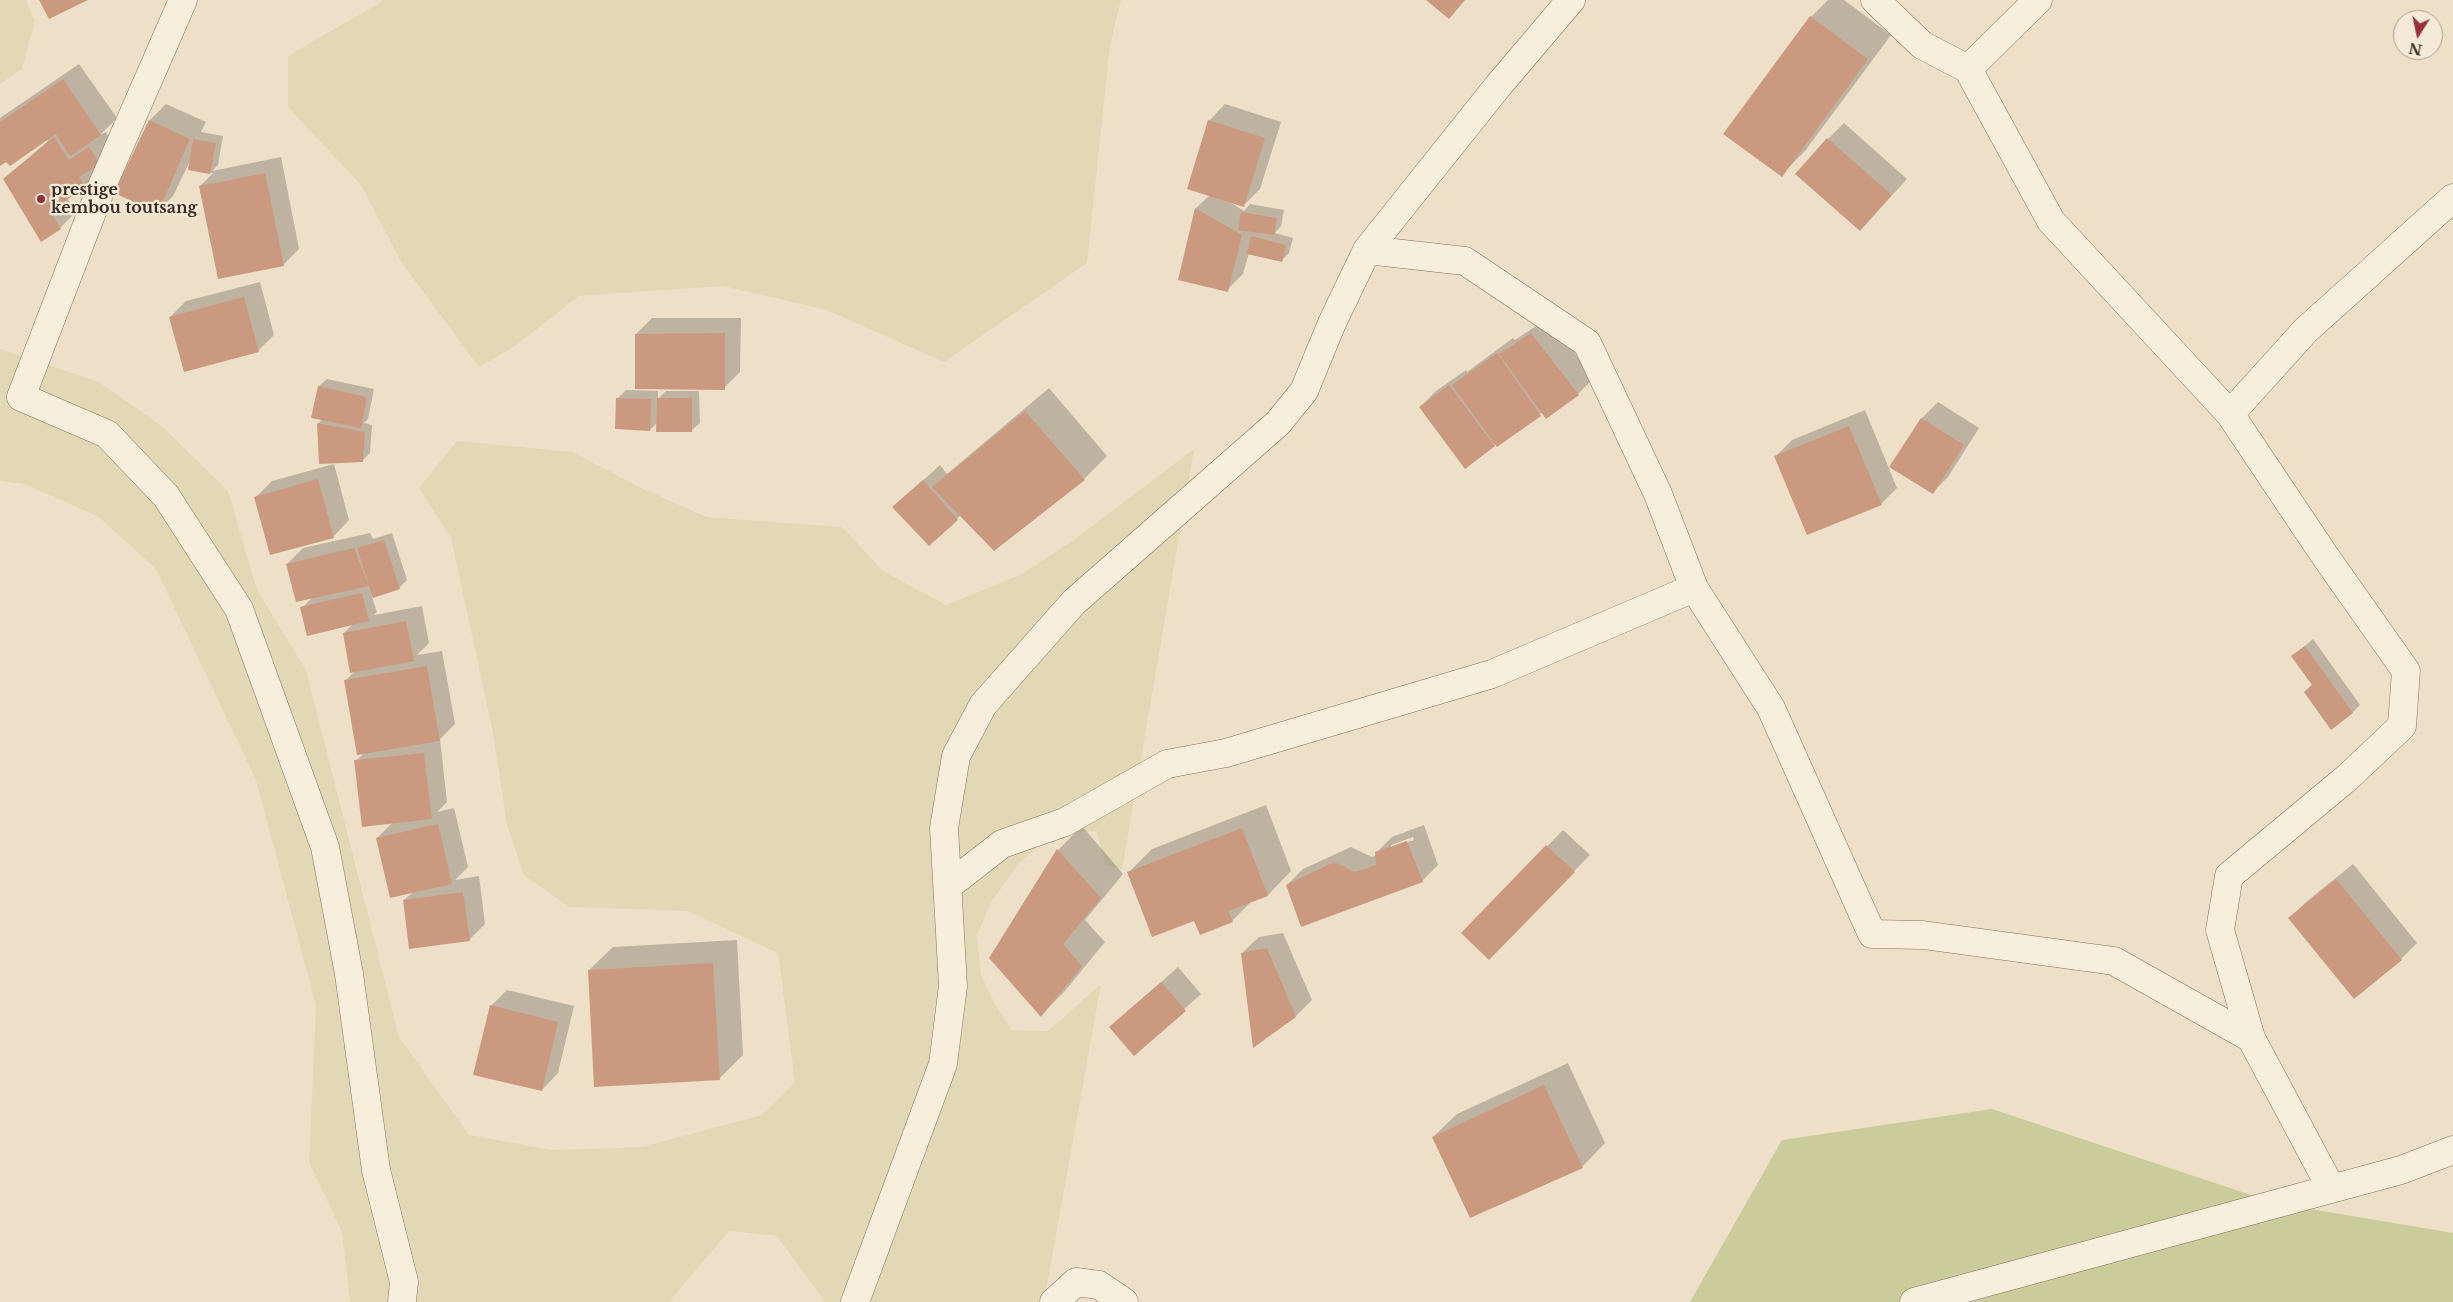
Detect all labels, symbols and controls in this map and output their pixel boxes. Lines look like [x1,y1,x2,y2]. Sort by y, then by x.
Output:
north arrow [2393,10,2443,60]
text: N [2408,39,2424,59]
place label: prestige kembou toutsang [51,180,197,218]
marker: prestige kembou toutsang [35,193,47,205]

